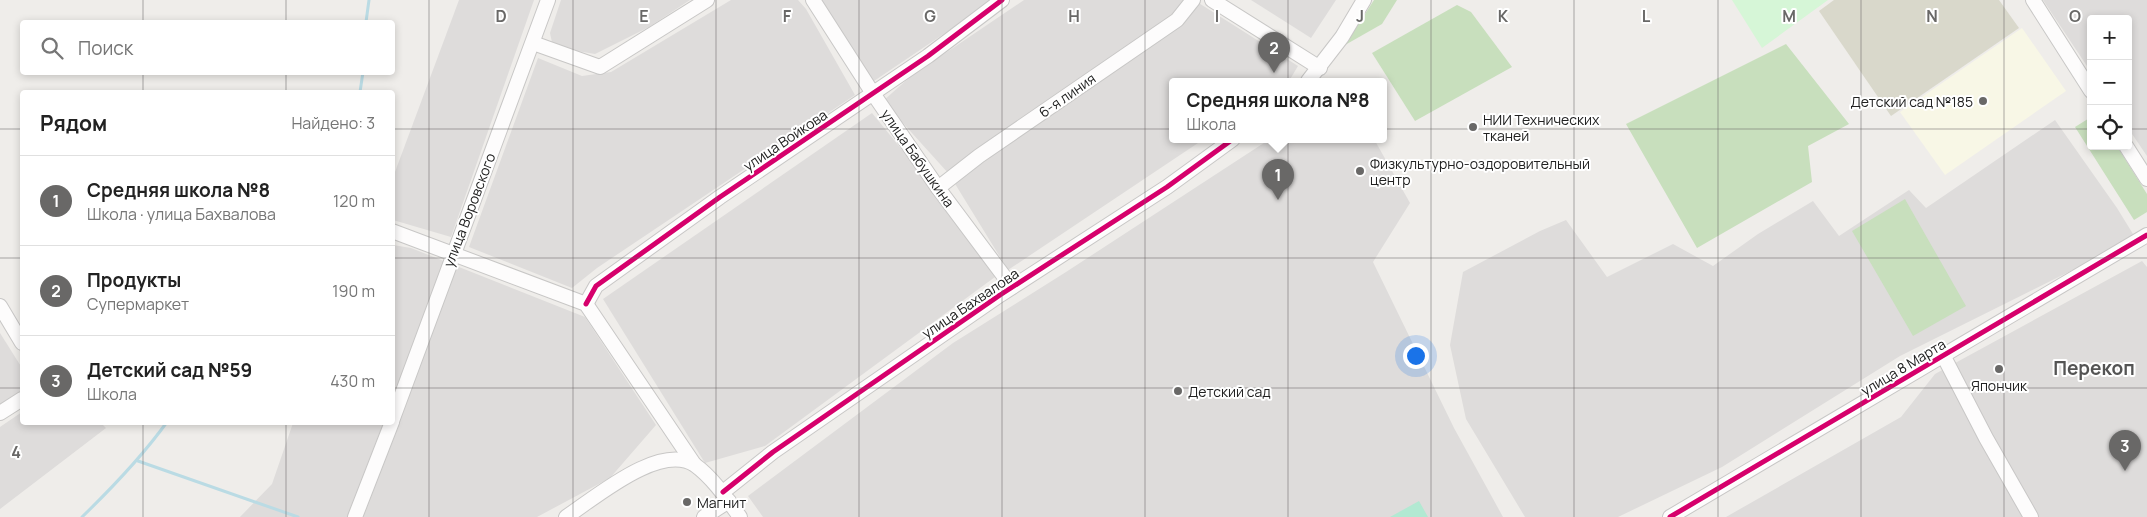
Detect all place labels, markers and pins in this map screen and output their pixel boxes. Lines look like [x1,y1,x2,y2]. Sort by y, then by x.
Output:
pin: 2 [1258,32,1290,73]
place label: Детский сад №185 [1850,92,1973,111]
marker: Детский сад №185 [1977,95,1989,107]
place label: НИИ Технических тканей [1483,110,1600,145]
marker: НИИ Технических тканей [1467,121,1479,133]
place label: Физкультурно-оздоровительный центр [1370,154,1590,189]
pin: 1 [1262,159,1294,200]
marker: Физкультурно-оздоровительный центр [1354,165,1366,177]
marker: Япончик [1993,363,2005,375]
place label: Япончик [1971,376,2028,395]
place label: Детский сад [1188,382,1271,401]
marker: Детский сад [1172,385,1184,397]
pin: 3 [2109,430,2141,471]
place label: Магнит [697,493,746,512]
marker: Магнит [681,496,693,508]

